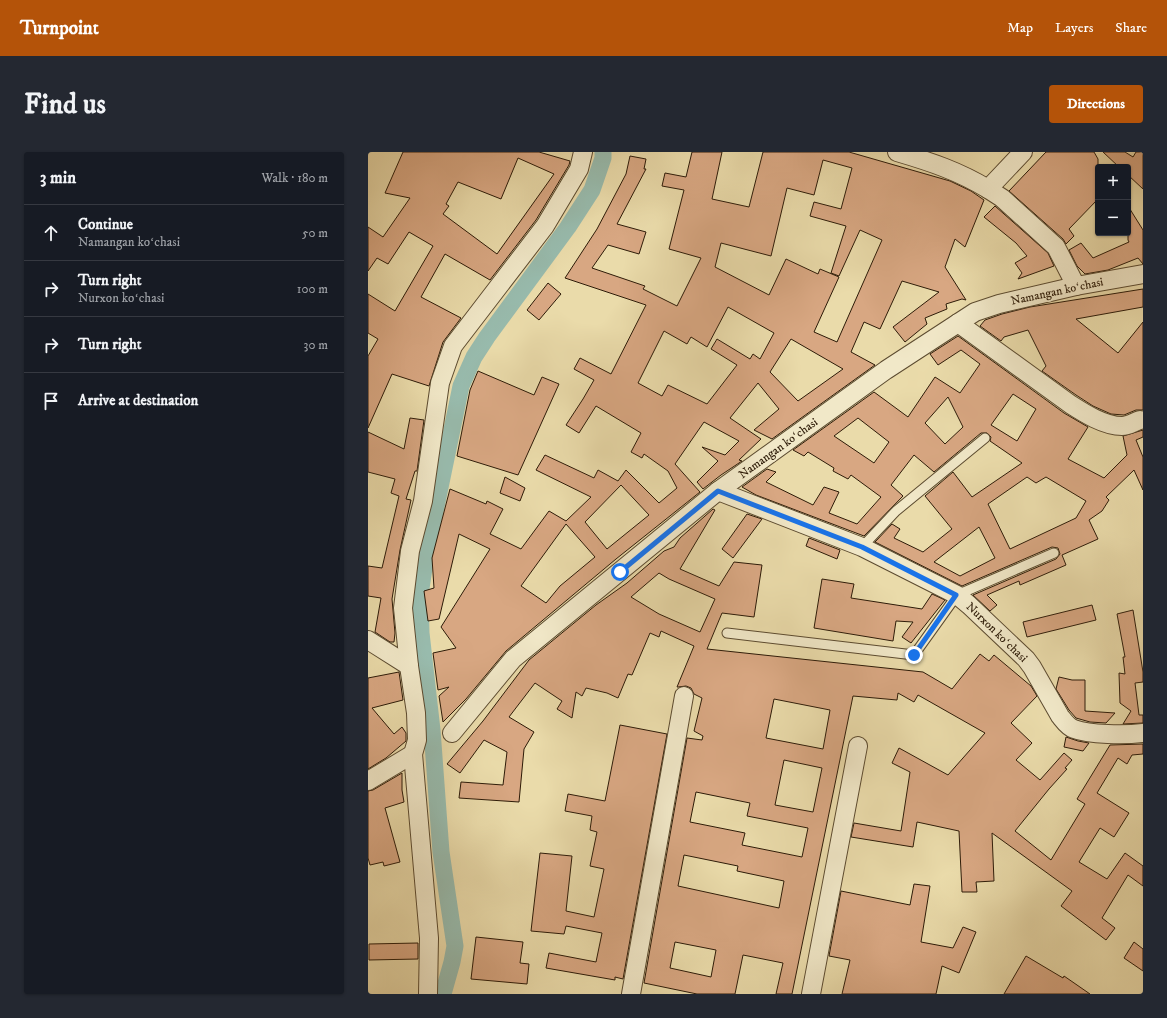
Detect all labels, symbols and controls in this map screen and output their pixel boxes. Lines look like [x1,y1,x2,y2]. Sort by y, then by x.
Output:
text: Turnpoint [20,17,99,40]
text: Map [1007,19,1033,37]
text: Layers [1055,19,1093,37]
text: Share [1115,19,1147,37]
button: Directions [1049,85,1143,123]
text: Find us [24,87,106,122]
map controls [1095,164,1131,236]
button: + [1095,164,1131,200]
text: 3 min [40,167,76,189]
text: Walk · 180 m [261,170,328,186]
button: − [1095,200,1131,236]
text: Continue [78,215,133,234]
icon: ahead [40,222,62,244]
text: 50 m [302,225,328,241]
text: Namangan koʻchasi [78,234,180,250]
text: Turn right [78,271,141,290]
street label: Namangan koʻchasi [1009,274,1105,309]
icon: right [40,278,62,300]
text: 100 m [297,281,328,297]
text: Nurxon koʻchasi [78,290,164,306]
icon: right [40,334,62,356]
text: Turn right [78,335,141,354]
text: 30 m [304,337,328,353]
icon: arrive [40,390,62,412]
text: Arrive at destination [78,391,198,410]
street label: Namangan koʻchasi [736,415,821,482]
route start [611,563,629,581]
street label: Nurxon koʻchasi [963,599,1031,665]
route end [905,646,923,664]

